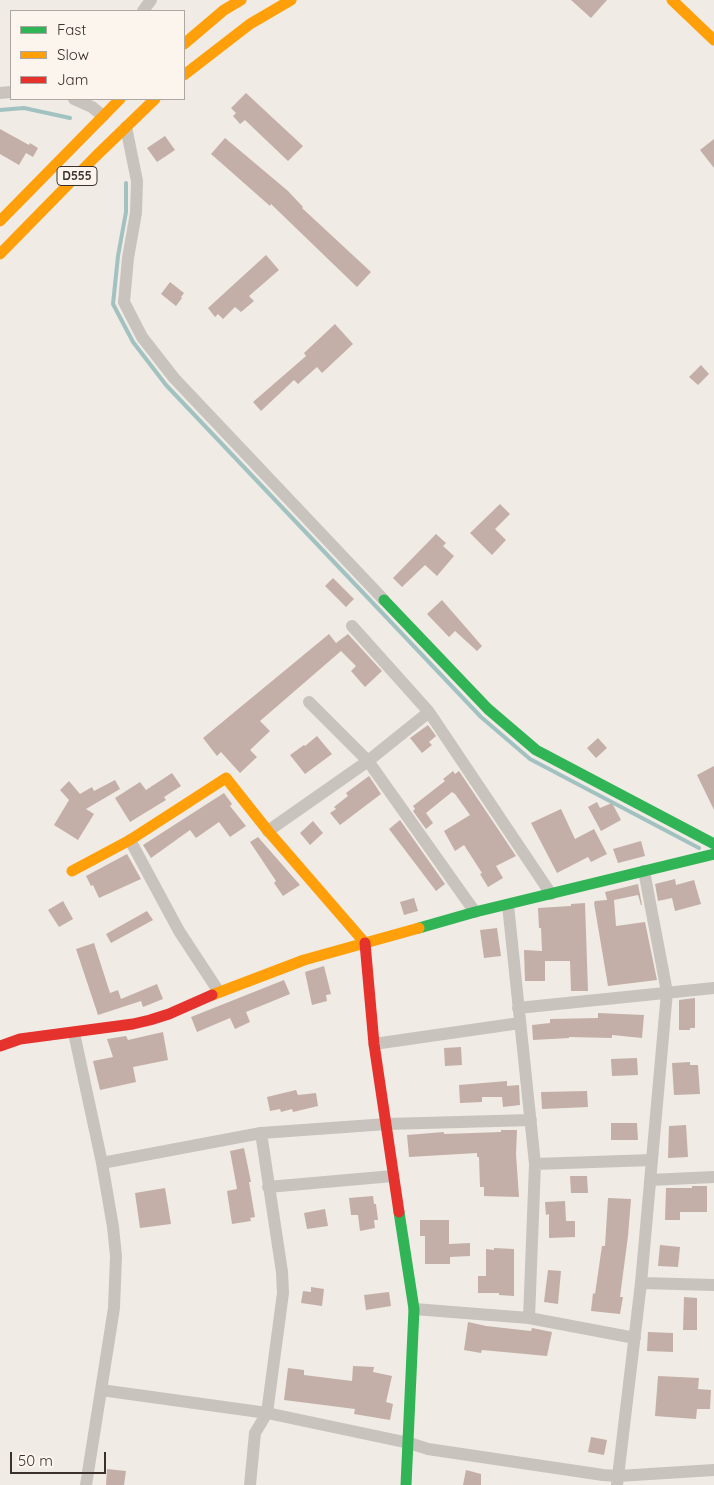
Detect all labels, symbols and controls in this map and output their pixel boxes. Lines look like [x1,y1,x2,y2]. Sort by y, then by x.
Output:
legend [10,10,185,100]
text: Fast [57,20,86,39]
text: Slow [57,45,89,64]
text: Jam [57,70,88,89]
road number: D555 [57,167,97,186]
scale bar [12,1442,109,1474]
text: 50 m [18,1451,53,1470]

